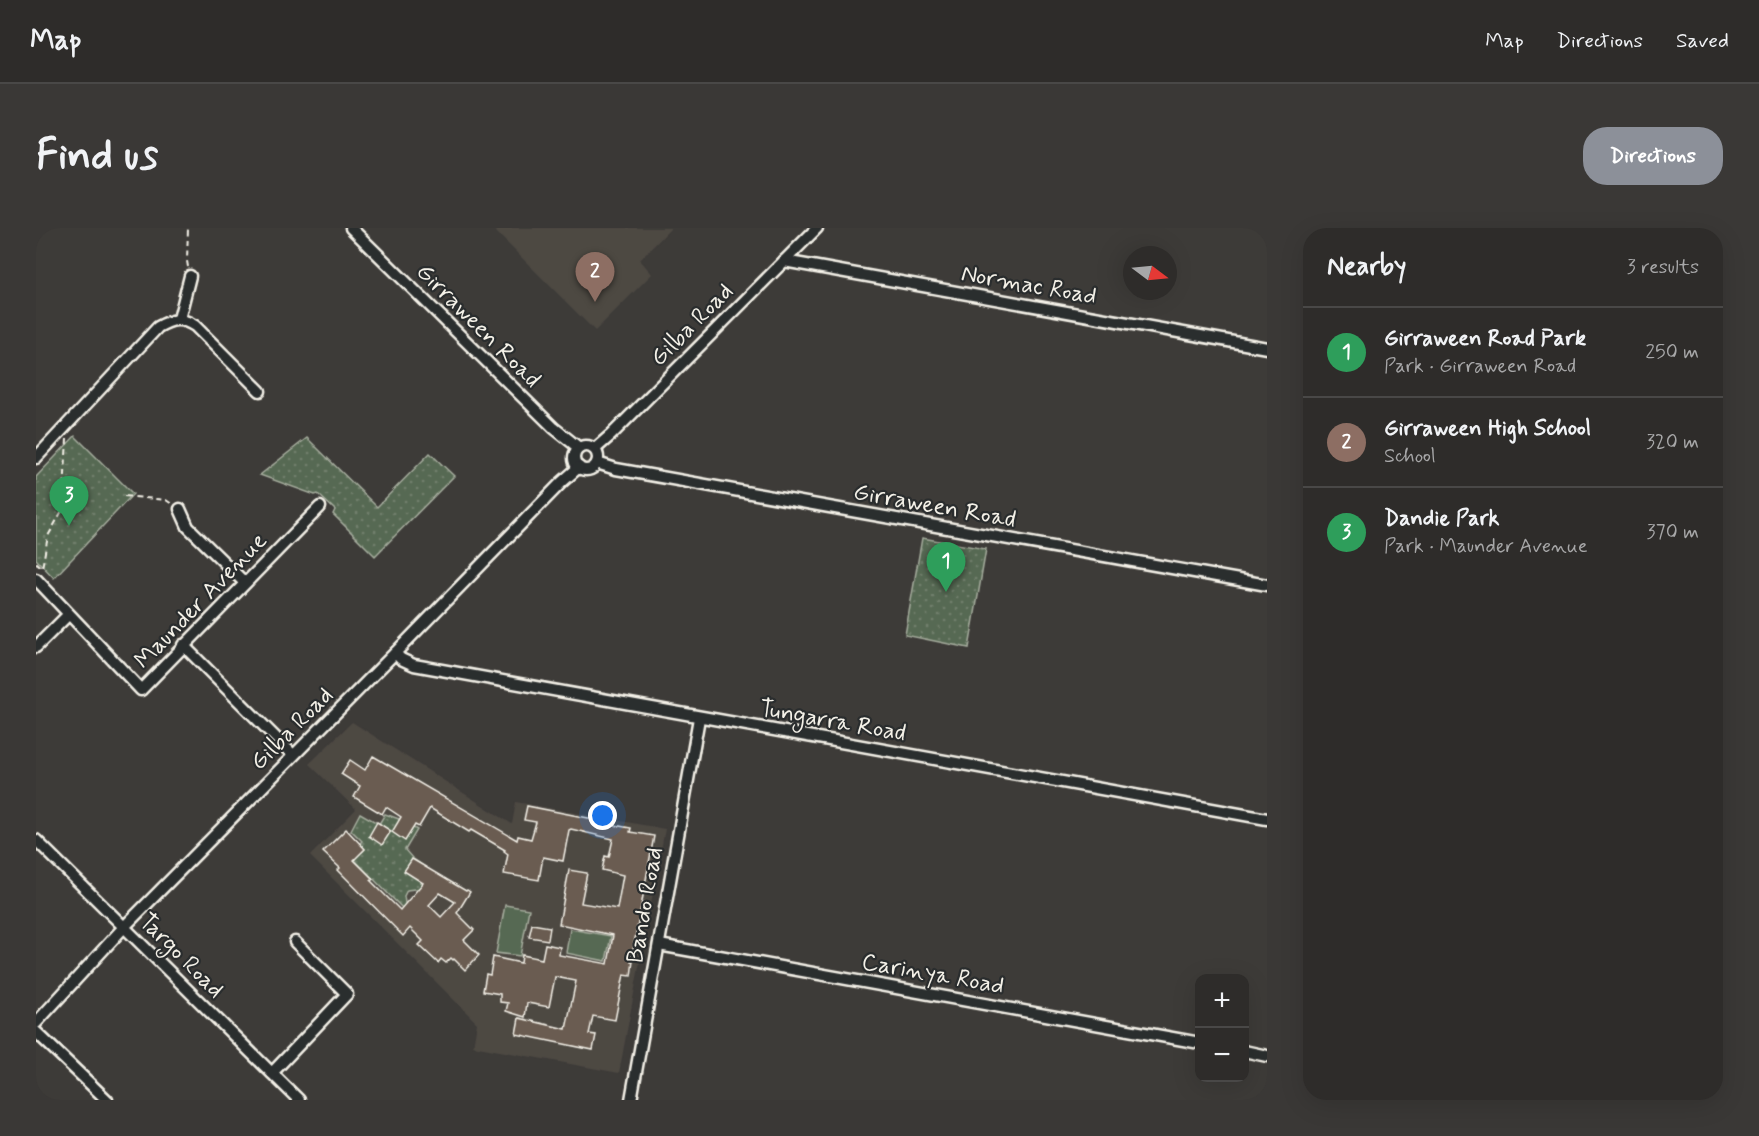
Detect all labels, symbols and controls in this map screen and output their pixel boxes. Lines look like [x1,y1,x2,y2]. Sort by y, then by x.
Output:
text: Map [30,23,81,60]
text: Map [1485,27,1524,55]
text: Directions [1557,27,1643,55]
text: Saved [1676,27,1729,55]
button: Directions [1583,127,1723,185]
text: Find us [36,129,158,184]
north arrow [1123,246,1177,300]
text: Nearby [1327,250,1406,284]
pin: 2 [576,253,614,302]
text: 3 results [1627,254,1699,281]
street label: Girraween Road [409,257,547,395]
street label: Normac Road [959,258,1099,313]
street label: Gilba Road [644,277,740,373]
text: Girraween Road Park [1384,325,1586,353]
text: 1 [1342,339,1351,366]
text: 250 m [1645,339,1699,366]
text: Park · Girraween Road [1384,353,1576,380]
text: Girraween High School [1384,415,1591,443]
text: 2 [1342,429,1351,456]
text: 320 m [1646,429,1699,456]
text: School [1384,443,1436,470]
pin: 3 [50,476,88,526]
street label: Girraween Road [851,477,1018,536]
text: Dandie Park [1384,505,1500,533]
text: 3 [1342,519,1351,546]
text: 370 m [1647,519,1699,546]
street label: Maunder Avenue [128,526,274,676]
text: Park · Maunder Avenue [1384,533,1588,560]
pin: 1 [926,542,966,592]
street label: Gilba Road [244,681,340,777]
street label: Tungarra Road [757,693,908,752]
your location [588,801,617,830]
street label: Bando Road [620,845,671,966]
street label: Targo Road [130,907,230,1007]
street label: Carinya Road [859,947,1006,1002]
map controls [1195,974,1249,1082]
button: + [1195,974,1249,1028]
button: − [1195,1028,1249,1082]

